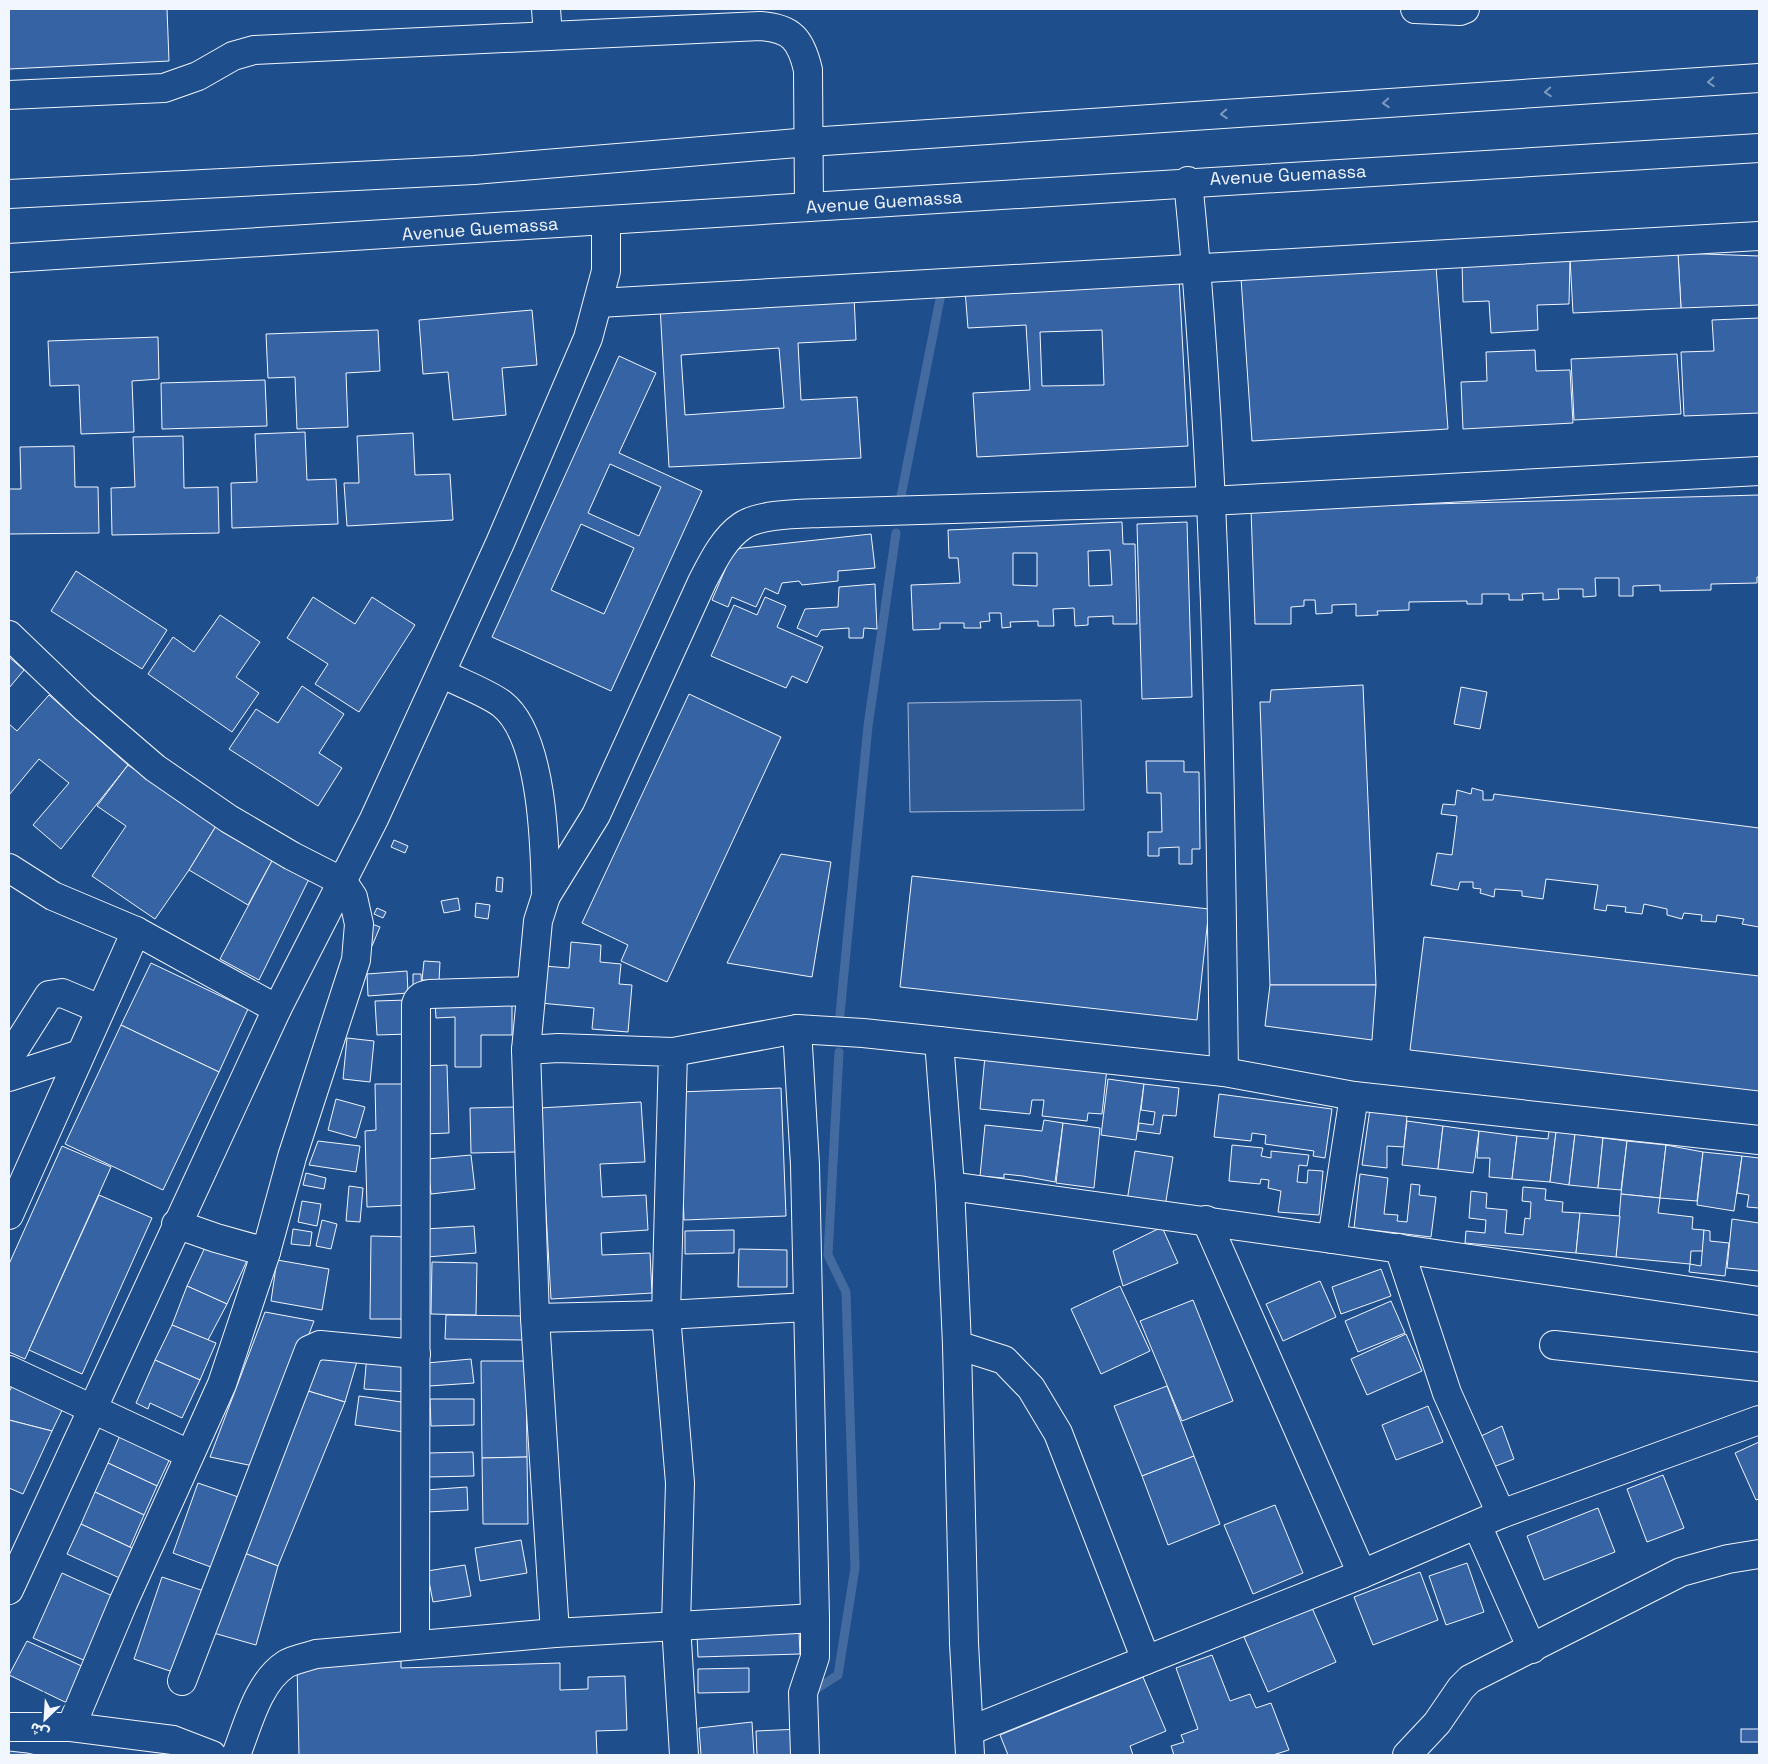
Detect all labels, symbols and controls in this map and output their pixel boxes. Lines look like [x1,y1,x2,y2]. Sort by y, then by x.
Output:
one-way arrow [1706,76,1714,87]
one-way arrow [1544,87,1552,98]
one-way arrow [1382,98,1390,109]
one-way arrow [1220,108,1228,119]
street label: Avenue Guemassa [1209,159,1367,190]
street label: Avenue Guemassa [805,185,963,218]
street label: Avenue Guemassa [401,212,559,245]
north arrow [20,1694,70,1744]
text: ش [27,1719,52,1743]

